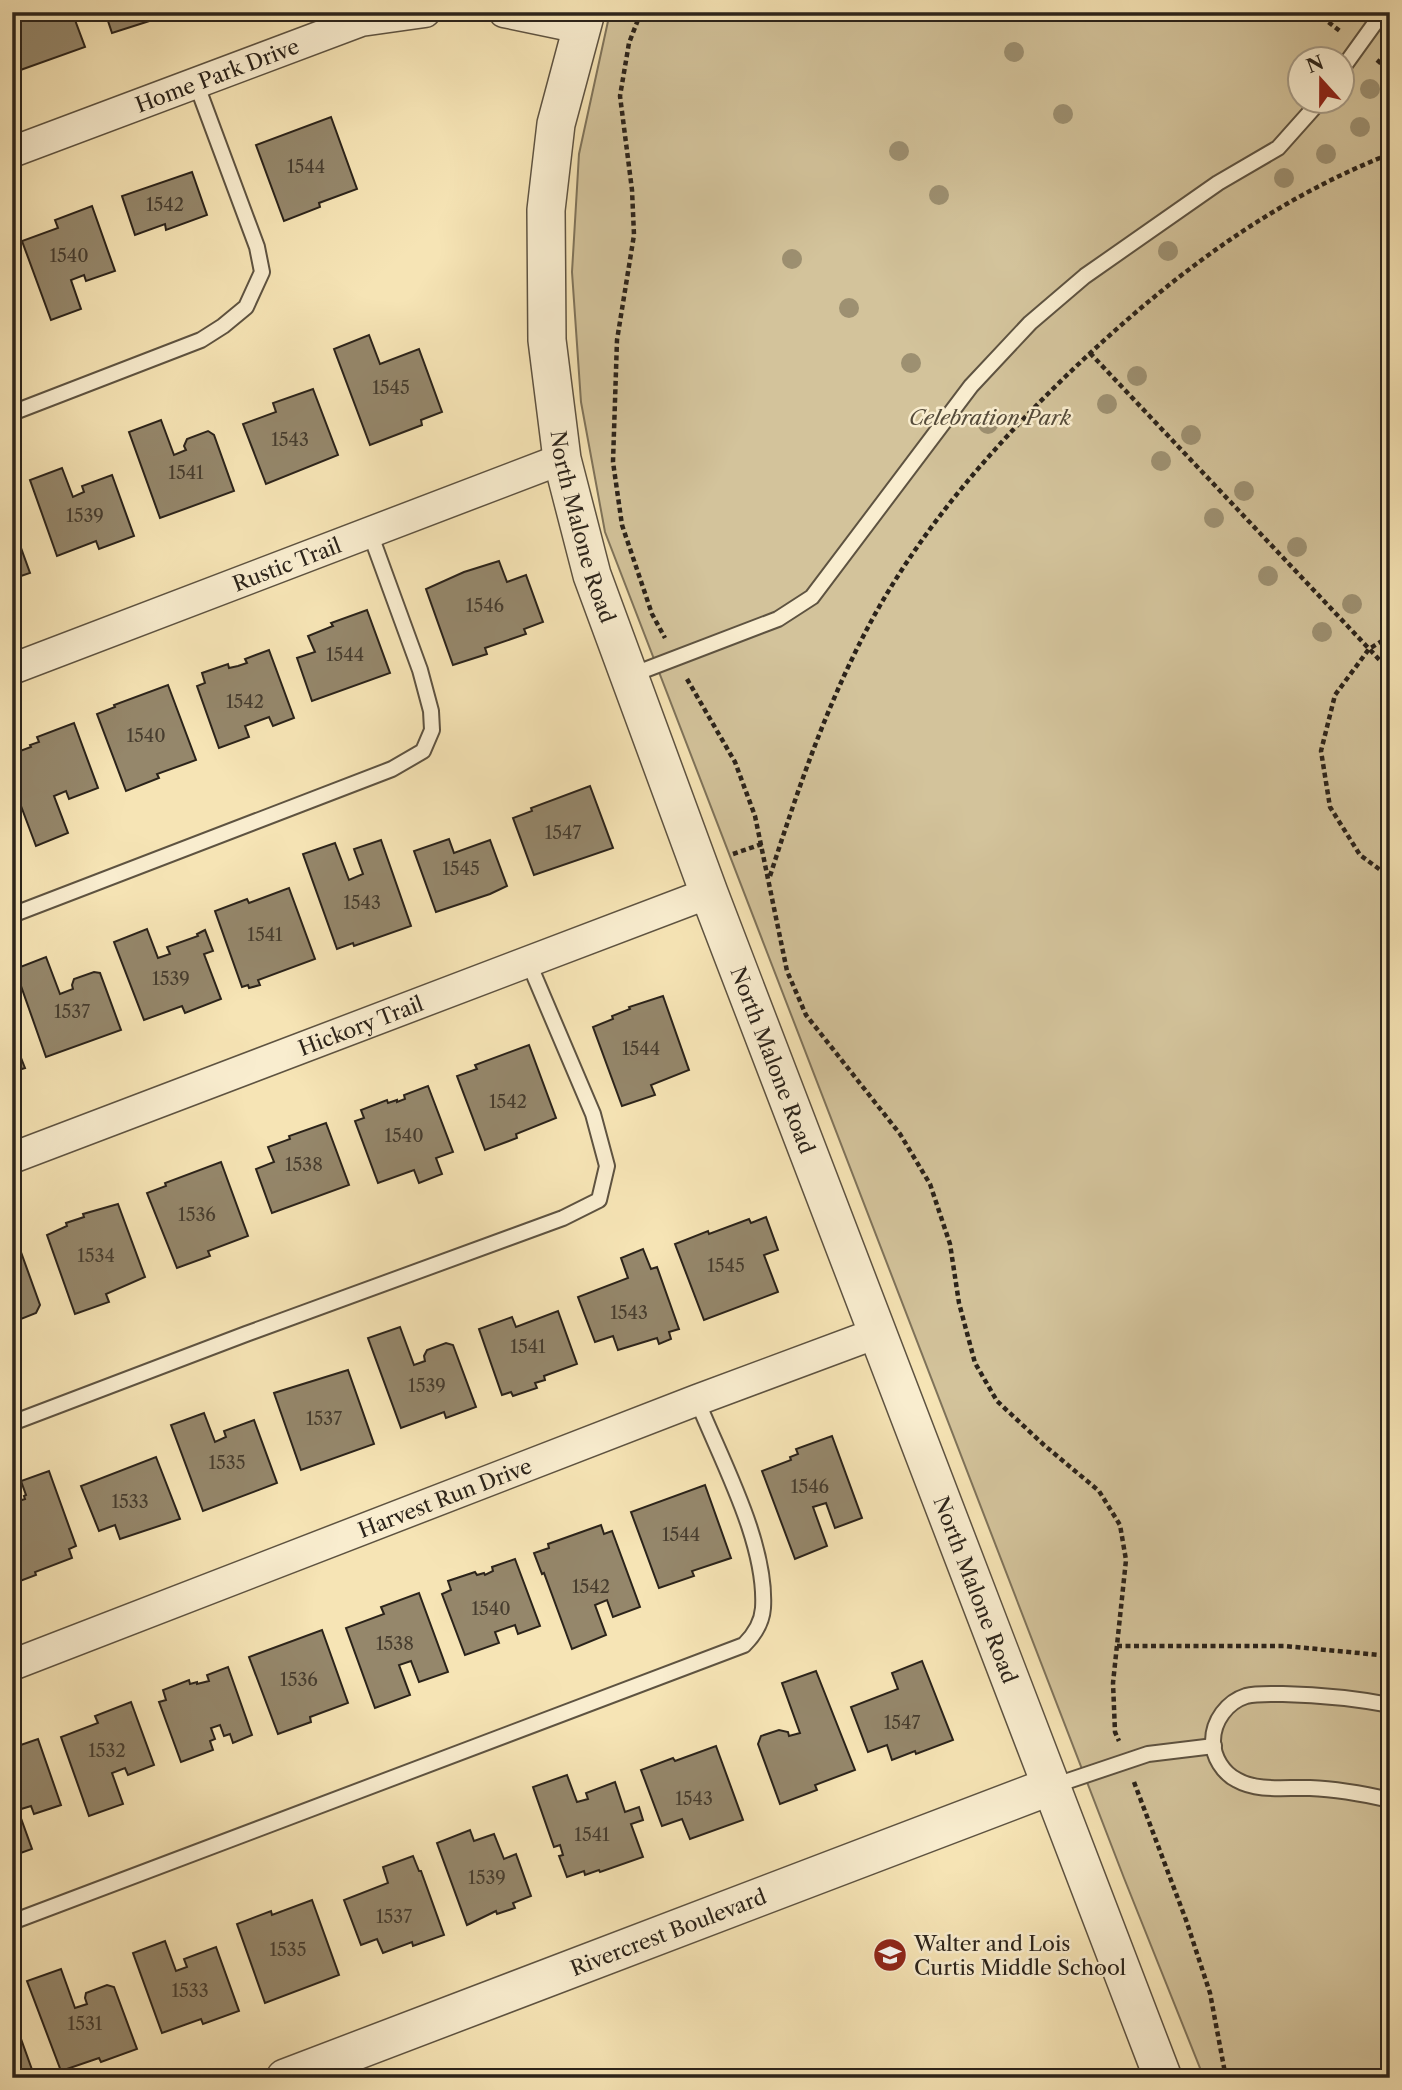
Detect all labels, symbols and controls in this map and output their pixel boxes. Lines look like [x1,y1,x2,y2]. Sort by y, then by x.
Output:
street label: Home Park Drive [132,33,302,117]
north arrow [1286,46,1356,116]
text: N [1303,51,1327,78]
house number: 1544 [287,156,325,178]
house number: 1542 [146,194,184,216]
house number: 1540 [49,245,89,267]
house number: 1545 [372,377,410,399]
park label: Celebration Park [909,405,1071,430]
house number: 1543 [271,429,309,451]
street label: North Malone Road [546,429,621,626]
house number: 1541 [168,462,204,484]
house number: 1539 [66,505,104,527]
street label: Rustic Trail [229,532,344,596]
house number: 1546 [466,595,504,617]
house number: 1544 [326,644,364,666]
house number: 1542 [226,691,264,713]
house number: 1540 [126,725,166,747]
house number: 1547 [545,822,581,844]
house number: 1545 [442,858,480,880]
house number: 1543 [343,892,381,914]
house number: 1541 [247,924,283,946]
street label: North Malone Road [726,963,820,1157]
house number: 1539 [152,968,190,990]
street label: Hickory Trail [295,990,427,1061]
house number: 1537 [54,1001,90,1023]
house number: 1544 [622,1038,660,1060]
house number: 1542 [489,1091,527,1113]
house number: 1540 [384,1125,424,1147]
house number: 1538 [285,1154,323,1176]
house number: 1536 [178,1204,216,1226]
house number: 1534 [77,1245,115,1267]
house number: 1545 [707,1255,745,1277]
house number: 1543 [610,1302,648,1324]
house number: 1541 [510,1336,546,1358]
house number: 1539 [408,1375,446,1397]
house number: 1537 [306,1408,342,1430]
house number: 1535 [208,1452,246,1474]
street label: Harvest Run Drive [354,1453,535,1542]
house number: 1546 [791,1476,829,1498]
house number: 1533 [111,1491,149,1513]
street label: North Malone Road [929,1492,1023,1687]
house number: 1544 [662,1524,700,1546]
house number: 1542 [572,1576,610,1598]
house number: 1540 [471,1598,511,1620]
house number: 1538 [376,1633,414,1655]
house number: 1536 [280,1669,318,1691]
house number: 1547 [884,1712,920,1734]
house number: 1532 [88,1740,126,1762]
house number: 1543 [675,1788,713,1810]
house number: 1541 [574,1824,610,1846]
house number: 1539 [468,1867,506,1889]
street label: Rivercrest Boulevard [567,1883,770,1981]
house number: 1537 [376,1906,412,1928]
place label: Walter and Lois Curtis Middle School [913,1931,1126,1980]
school or university icon: Walter and Lois Curtis Middle School [871,1936,909,1974]
house number: 1535 [269,1939,307,1961]
house number: 1533 [171,1980,209,2002]
house number: 1531 [68,2013,103,2035]

